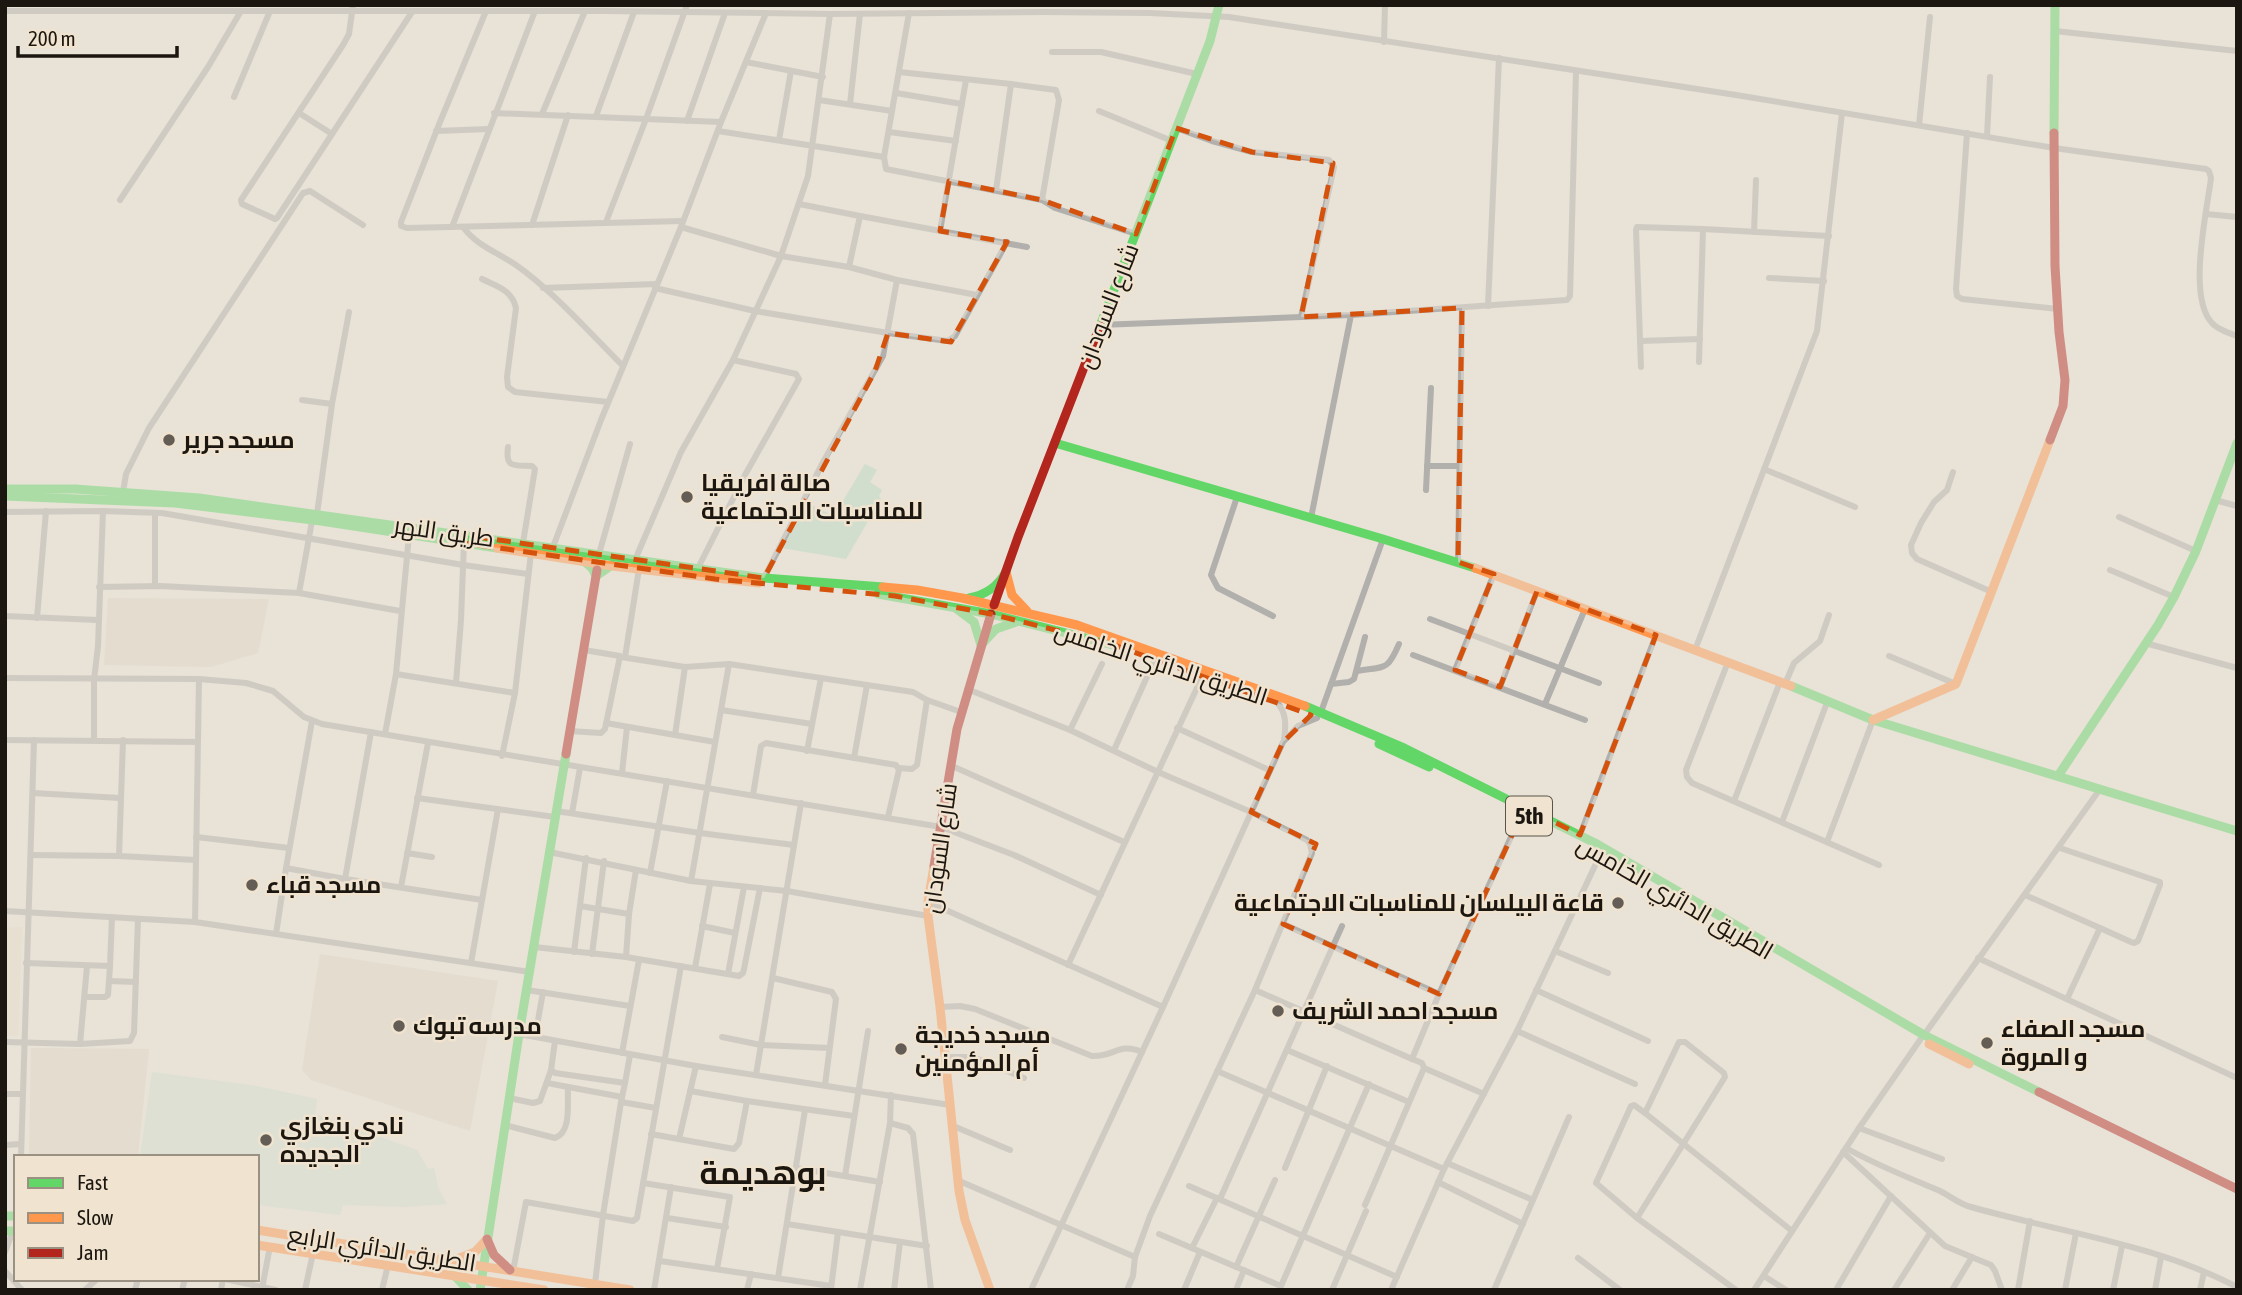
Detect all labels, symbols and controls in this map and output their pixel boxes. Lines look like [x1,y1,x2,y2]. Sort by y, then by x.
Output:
scale bar [18,14,177,58]
text: 200 m [28,26,76,50]
street label: شارع السودان [1071,240,1146,373]
place label: مسجد جرير [182,426,295,454]
marker: مسجد جرير [161,432,177,448]
place label: صالة افريقيا للمناسبات الاجتماعية [701,469,923,524]
marker: صالة افريقيا للمناسبات الاجتماعية [679,489,695,505]
street label: طريق النهر [390,511,496,554]
street label: الطريق الدائري الخامس [1050,616,1271,715]
street label: شارع السودان [917,781,965,915]
road number: 5th [1506,796,1552,836]
street label: الطريق الدائري الخامس [1570,830,1778,969]
place label: مسجد قباء [266,871,381,898]
marker: مسجد قباء [244,877,260,893]
place label: قاعة البيلسان للمناسبات الاجتماعية [1234,889,1604,917]
marker: قاعة البيلسان للمناسبات الاجتماعية [1610,895,1626,911]
place label: مسجد احمد الشريف [1292,997,1498,1025]
marker: مسجد احمد الشريف [1270,1003,1286,1019]
place label: مدرسه تبوك [413,1012,542,1040]
place label: مسجد الصفاء و المروة [2001,1015,2145,1071]
marker: مدرسه تبوك [391,1018,407,1034]
place label: مسجد خديجة أم المؤمنين [915,1021,1051,1079]
marker: مسجد الصفاء و المروة [1979,1035,1995,1051]
marker: مسجد خديجة أم المؤمنين [893,1041,909,1057]
place label: نادي بنغازي الجديده [280,1112,404,1167]
marker: نادي بنغازي الجديده [258,1132,274,1148]
district label: بوهديمة [700,1154,826,1192]
legend [14,1155,259,1281]
text: Fast [77,1170,108,1194]
text: Slow [77,1205,114,1229]
street label: الطريق الدائري الرابع [285,1220,478,1282]
text: Jam [77,1240,109,1264]

